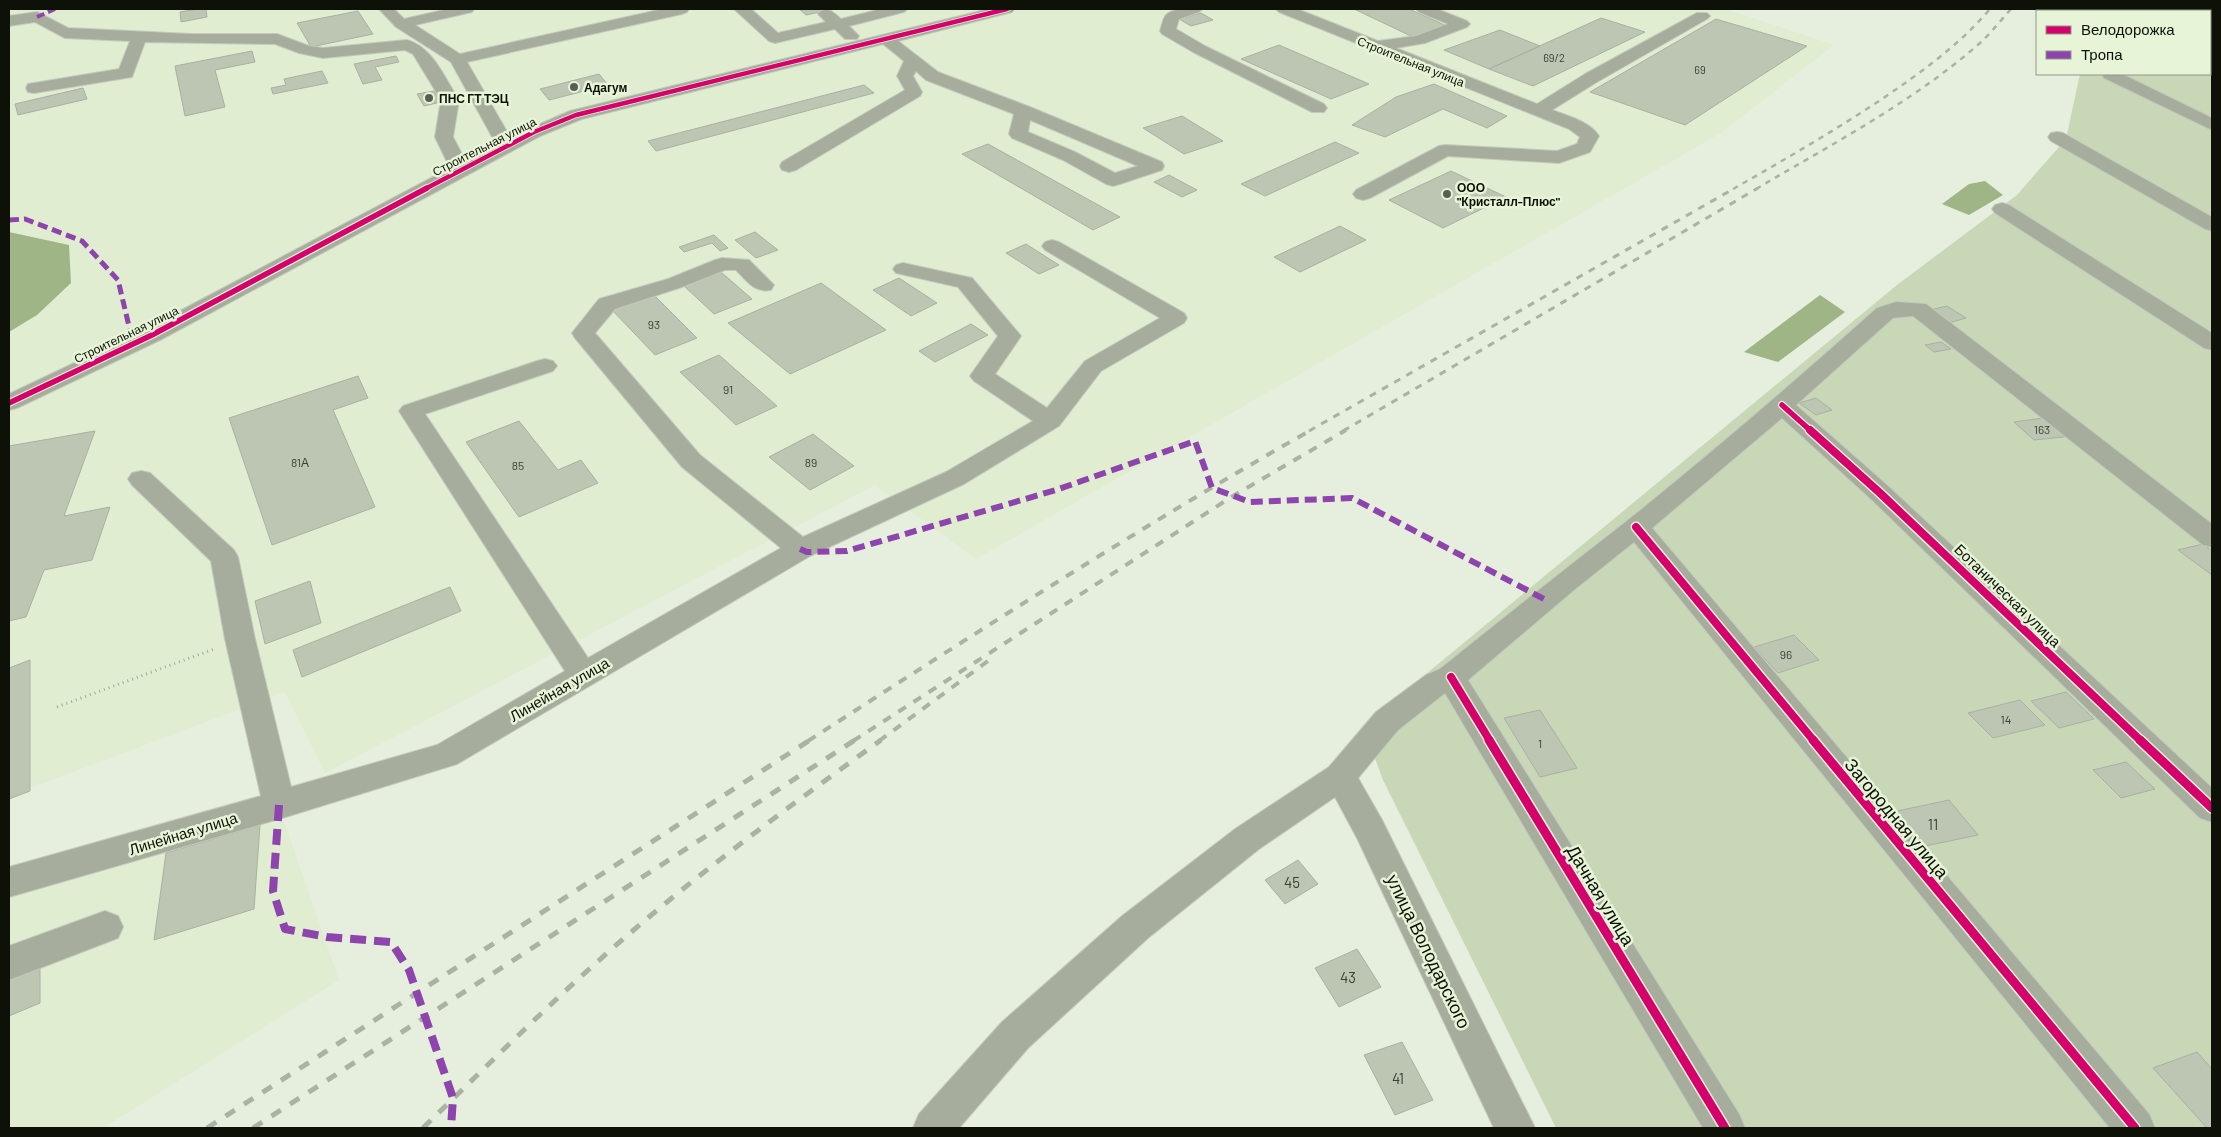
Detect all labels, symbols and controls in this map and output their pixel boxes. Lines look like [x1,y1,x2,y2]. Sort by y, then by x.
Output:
legend [2036,10,2211,75]
text: Велодорожка [2081,20,2175,38]
street label: Строительная улица [1355,33,1467,90]
text: Тропа [2081,45,2123,63]
house number: 69/2 [1543,51,1565,64]
house number: 69 [1694,63,1706,76]
place label: Адагум [584,80,627,95]
marker: Адагум [568,81,580,93]
place label: ПНС ГТ ТЭЦ [439,91,509,106]
marker: ПНС ГТ ТЭЦ [423,92,435,104]
street label: Строительная улица [430,114,539,179]
place label: ООО "Кристалл-Плюс" [1457,180,1561,209]
marker: ООО "Кристалл-Плюс" [1441,188,1453,200]
street label: Строительная улица [72,303,181,366]
house number: 93 [648,317,660,331]
house number: 91 [723,382,733,396]
house number: 163 [2034,422,2050,436]
house number: 81А [291,455,309,469]
house number: 89 [805,455,817,469]
house number: 85 [512,458,524,472]
street label: Ботаническая улица [1951,540,2065,651]
house number: 96 [1780,647,1792,661]
street label: Линейная улица [506,653,613,725]
house number: 14 [2001,712,2011,726]
house number: 1 [1538,736,1542,750]
street label: Загородная улица [1840,753,1954,883]
street label: Линейная улица [127,808,240,858]
house number: 11 [1928,815,1938,833]
street label: Дачная улица [1562,840,1640,950]
street label: улица Володарского [1382,870,1476,1032]
house number: 45 [1284,873,1300,891]
house number: 43 [1340,968,1356,986]
house number: 41 [1392,1069,1404,1087]

